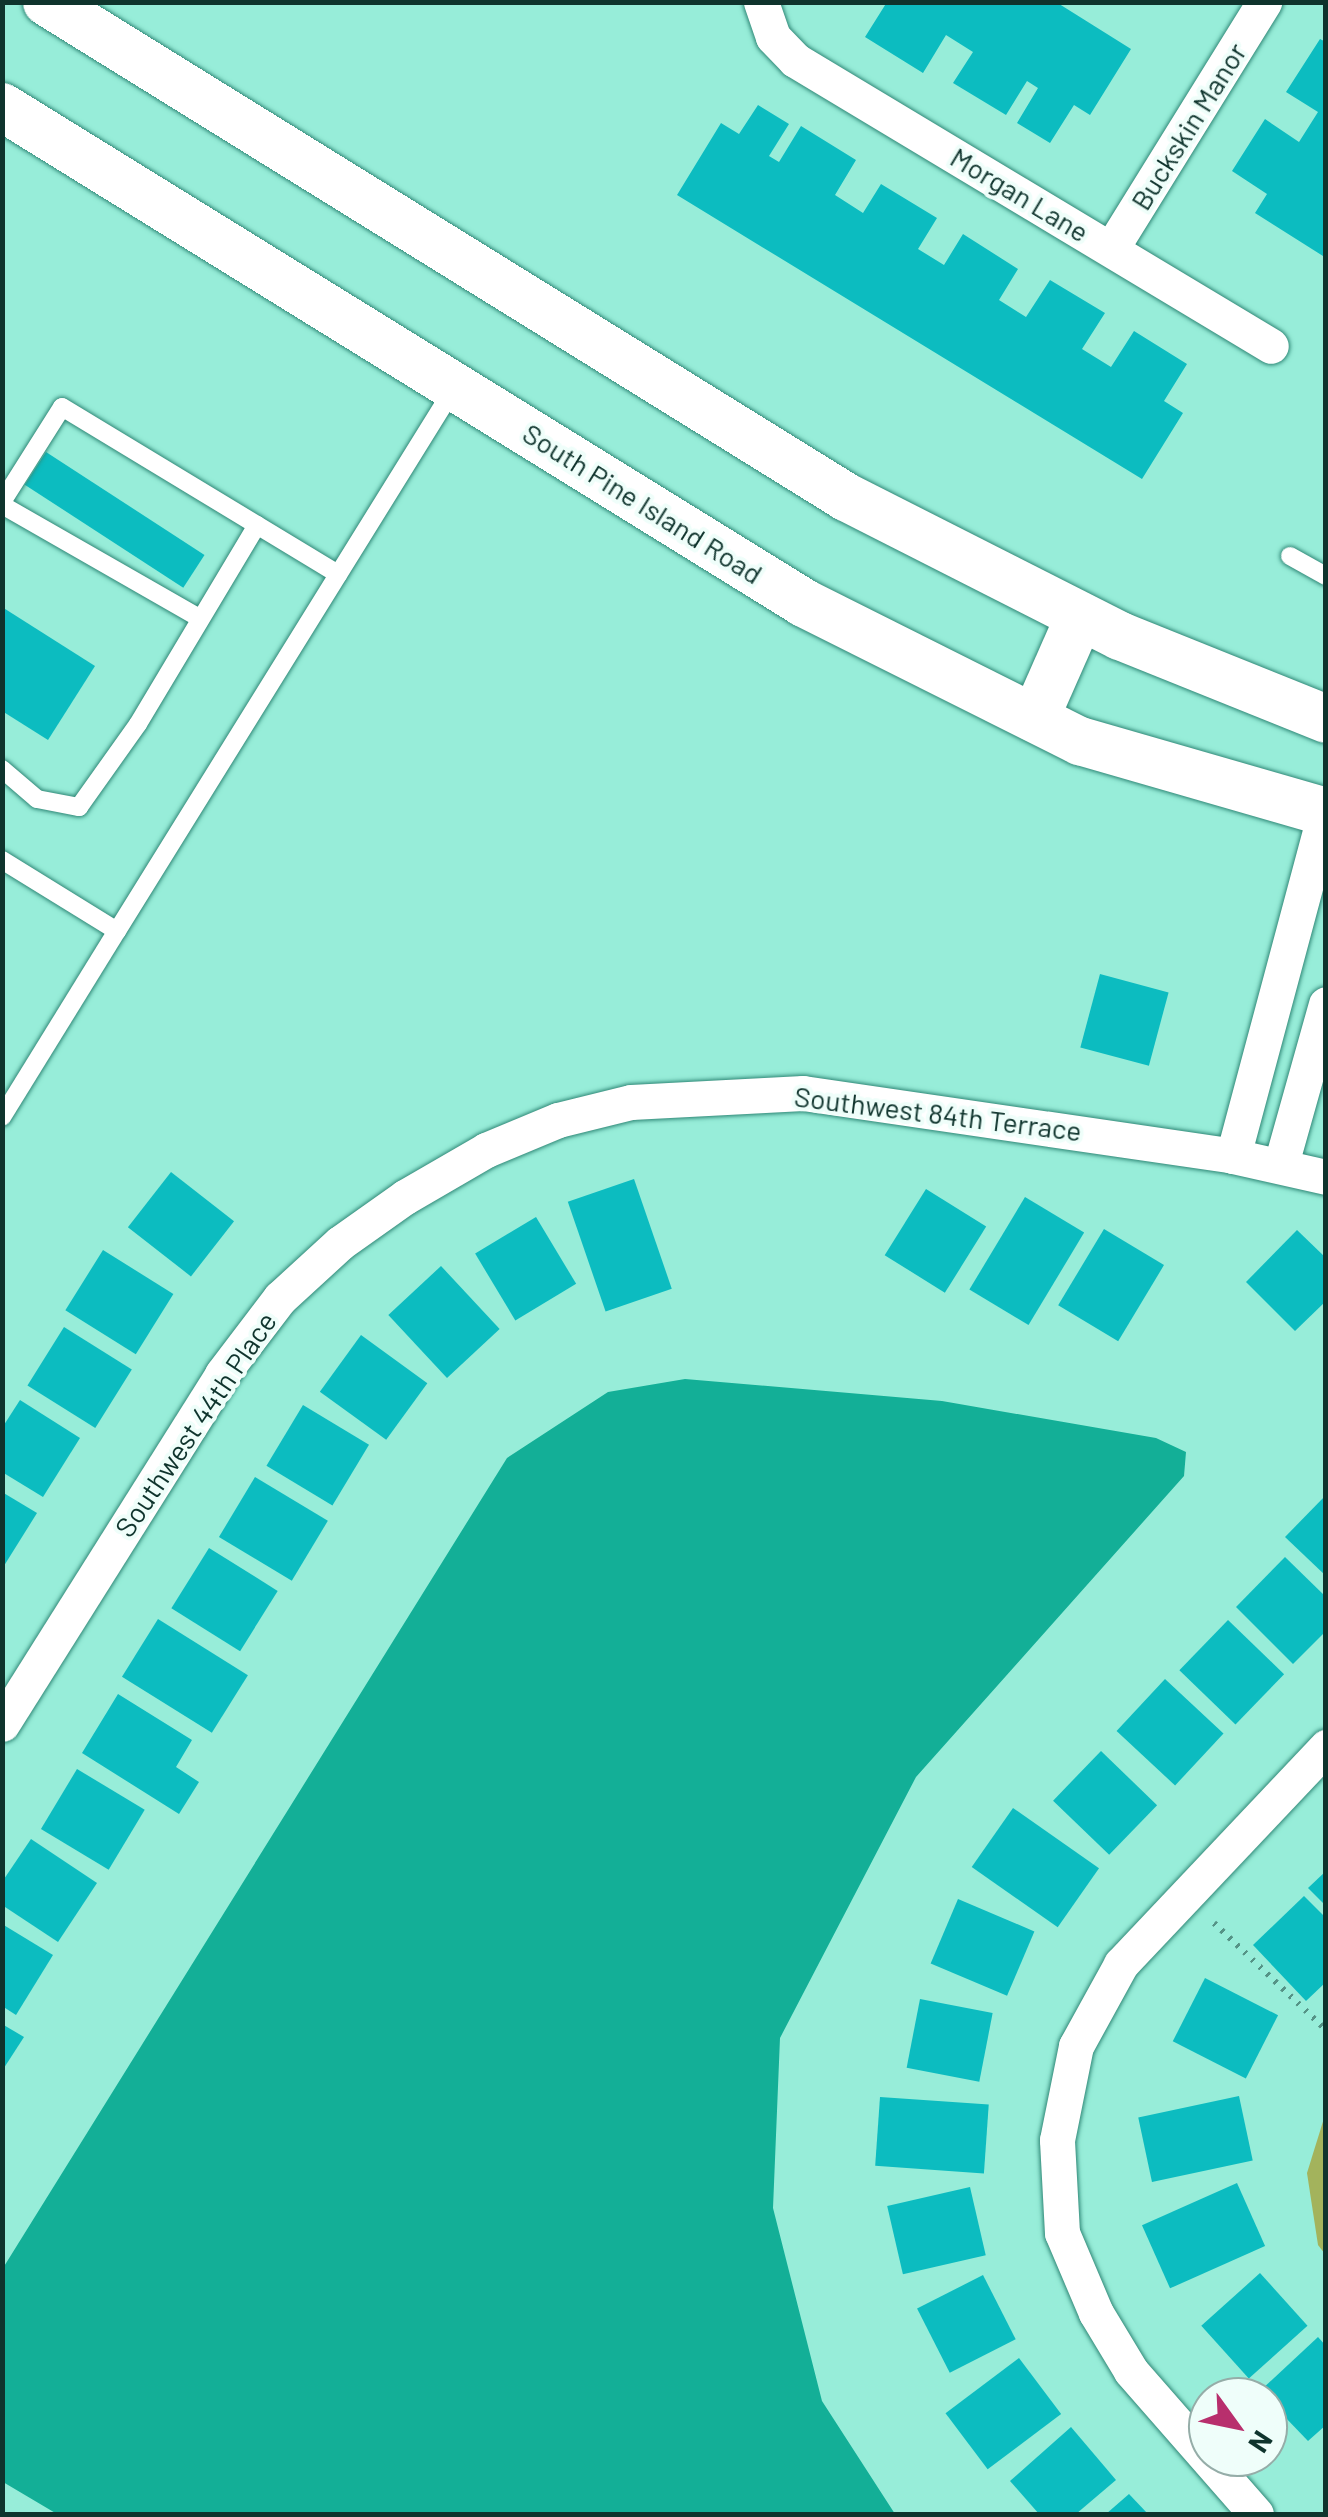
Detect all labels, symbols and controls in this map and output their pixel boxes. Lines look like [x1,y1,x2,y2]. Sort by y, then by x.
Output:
street label: Buckskin Manor [1123,36,1253,216]
street label: Morgan Lane [945,140,1095,248]
street label: South Pine Island Road [517,416,769,590]
street label: Southwest 84th Terrace [792,1079,1084,1147]
street label: Southwest 44th Place [107,1305,283,1543]
north arrow [1188,2377,1288,2477]
text: N [1242,2425,1281,2459]

